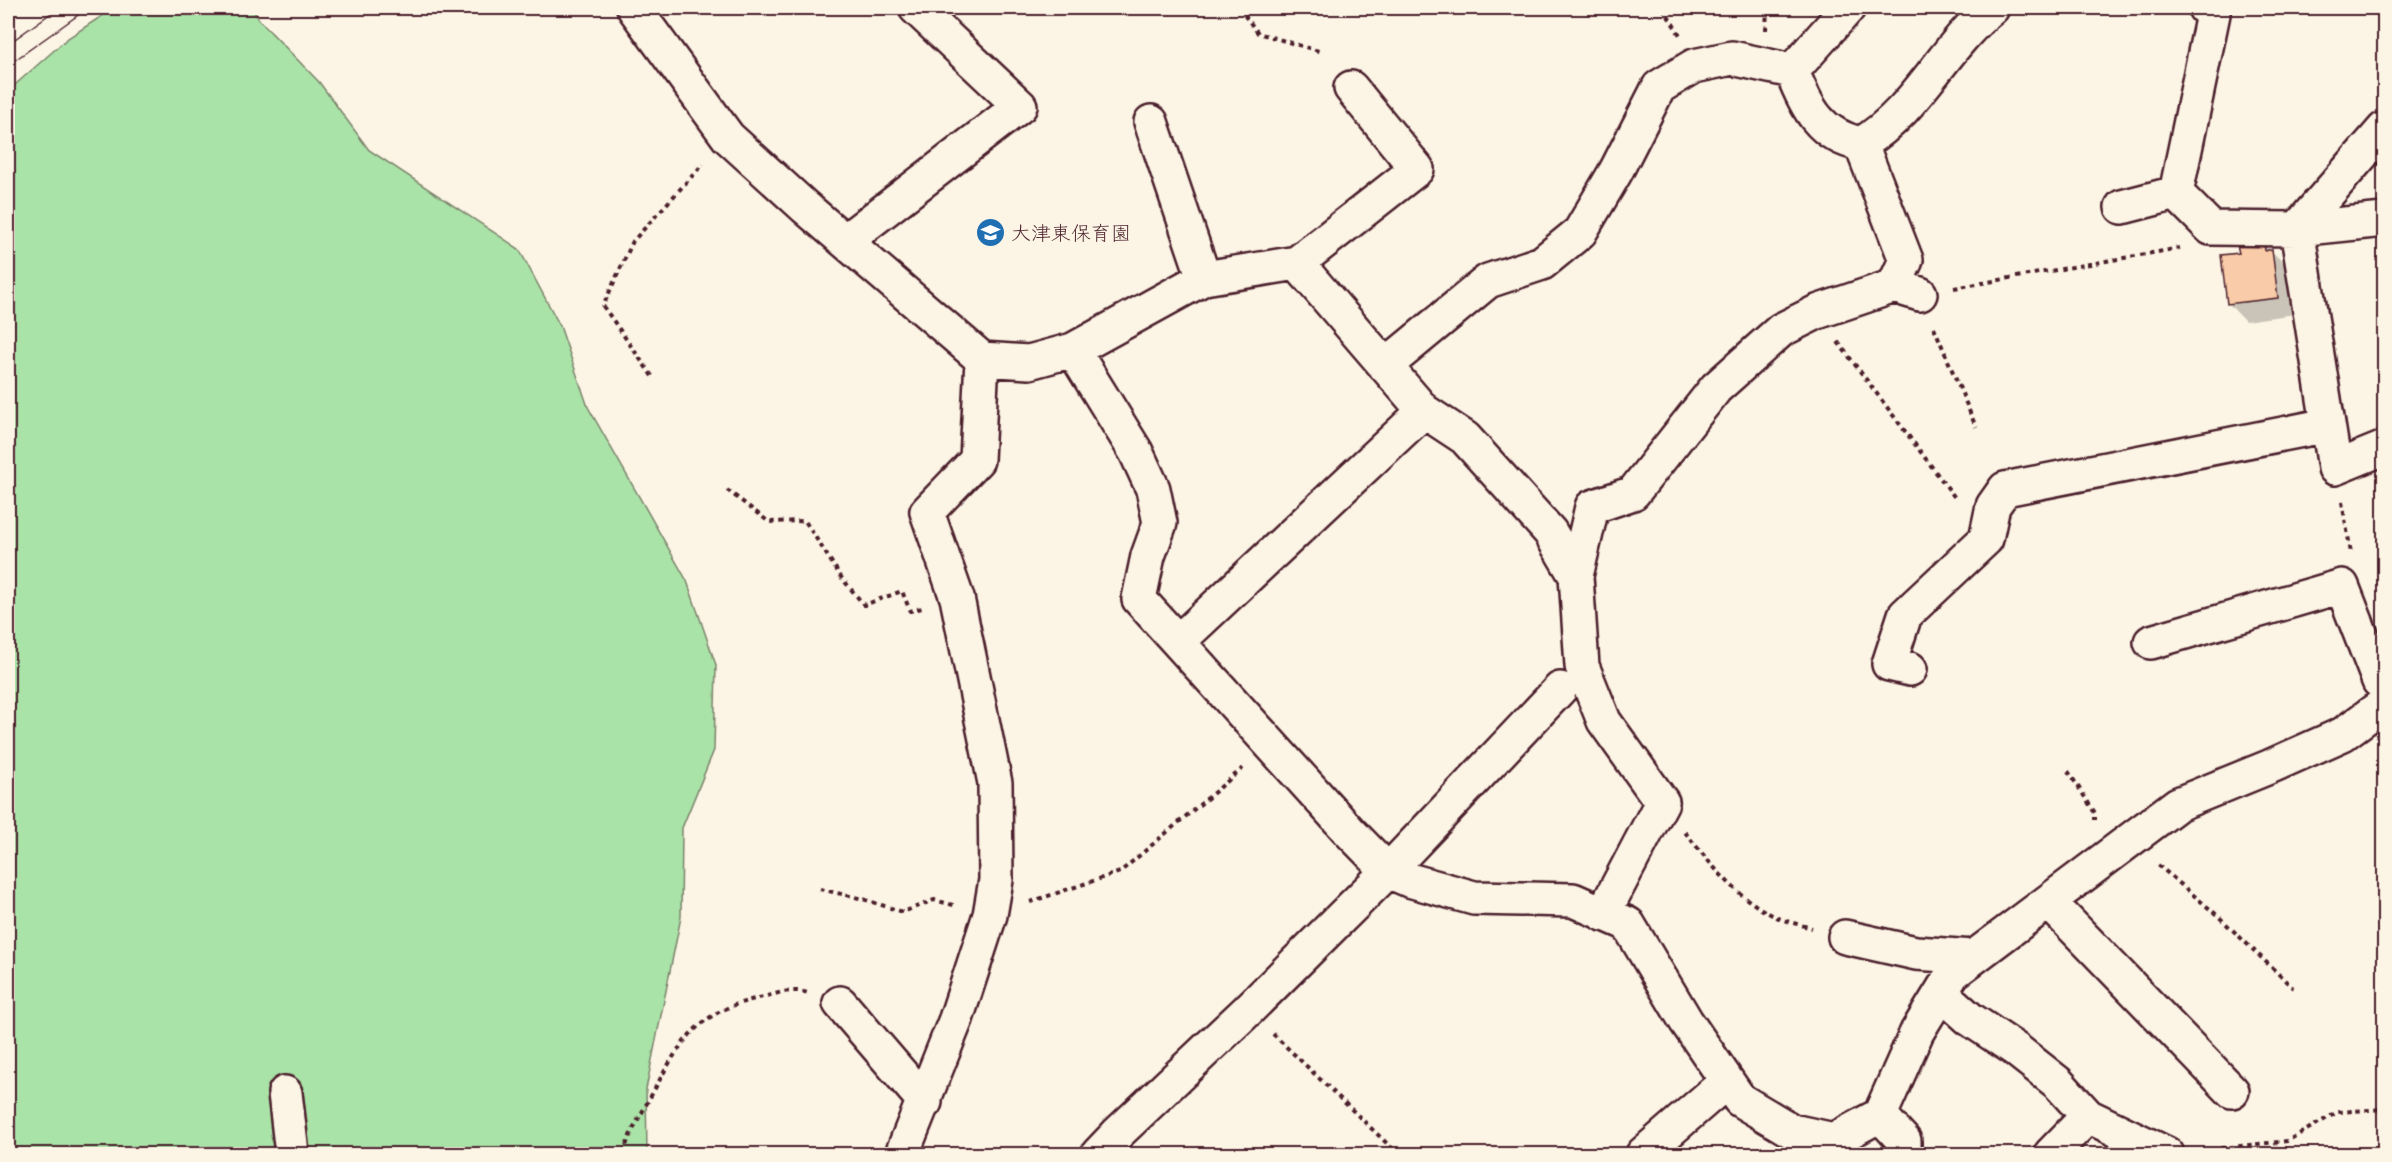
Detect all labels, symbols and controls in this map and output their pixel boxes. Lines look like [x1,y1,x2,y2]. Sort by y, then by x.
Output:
school or university icon: 大津東保育園 [974,216,1006,248]
place label: 大津東保育園 [1011,220,1131,245]

